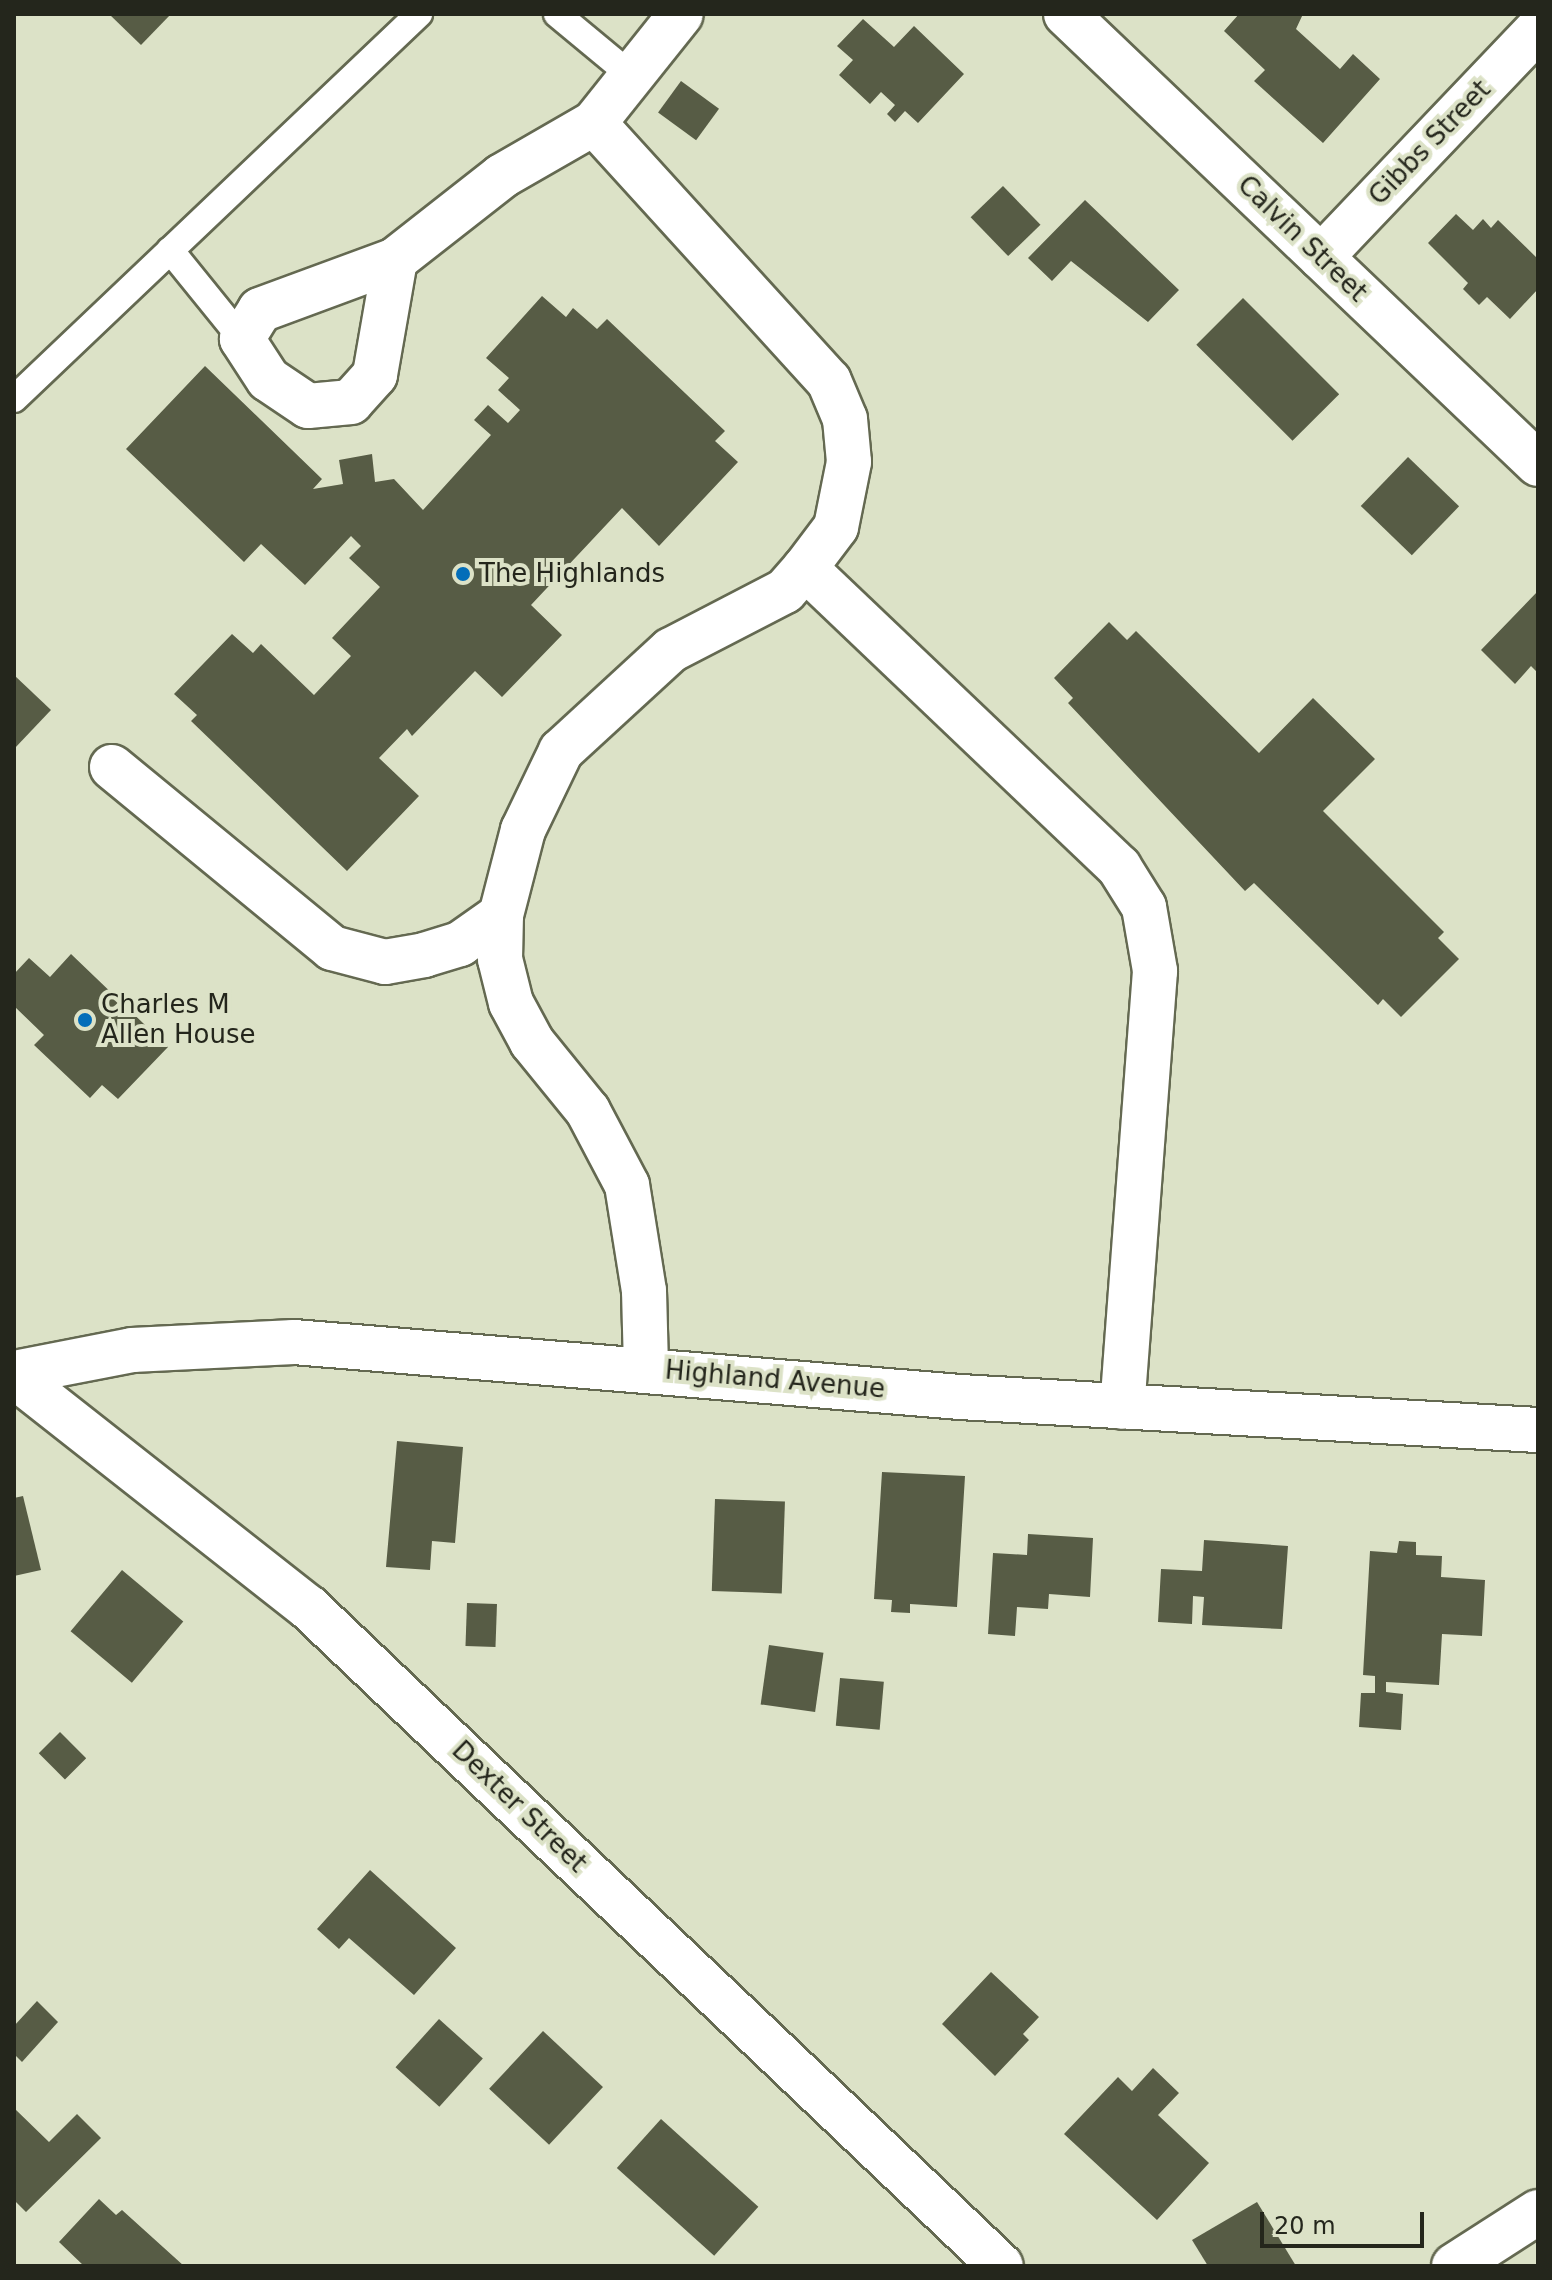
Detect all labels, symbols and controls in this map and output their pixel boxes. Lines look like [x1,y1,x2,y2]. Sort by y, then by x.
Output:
street label: Gibbs Street [1363,74,1497,212]
street label: Calvin Street [1231,170,1373,308]
place label: The Highlands [479,558,665,590]
marker: The Highlands [454,565,472,583]
place label: Charles M Allen House [101,989,255,1050]
marker: Charles M Allen House [76,1011,94,1029]
street label: Highland Avenue [664,1355,886,1405]
street label: Dexter Street [445,1735,593,1879]
scale bar [1264,2196,1428,2246]
text: 20 m [1274,2212,1336,2240]

